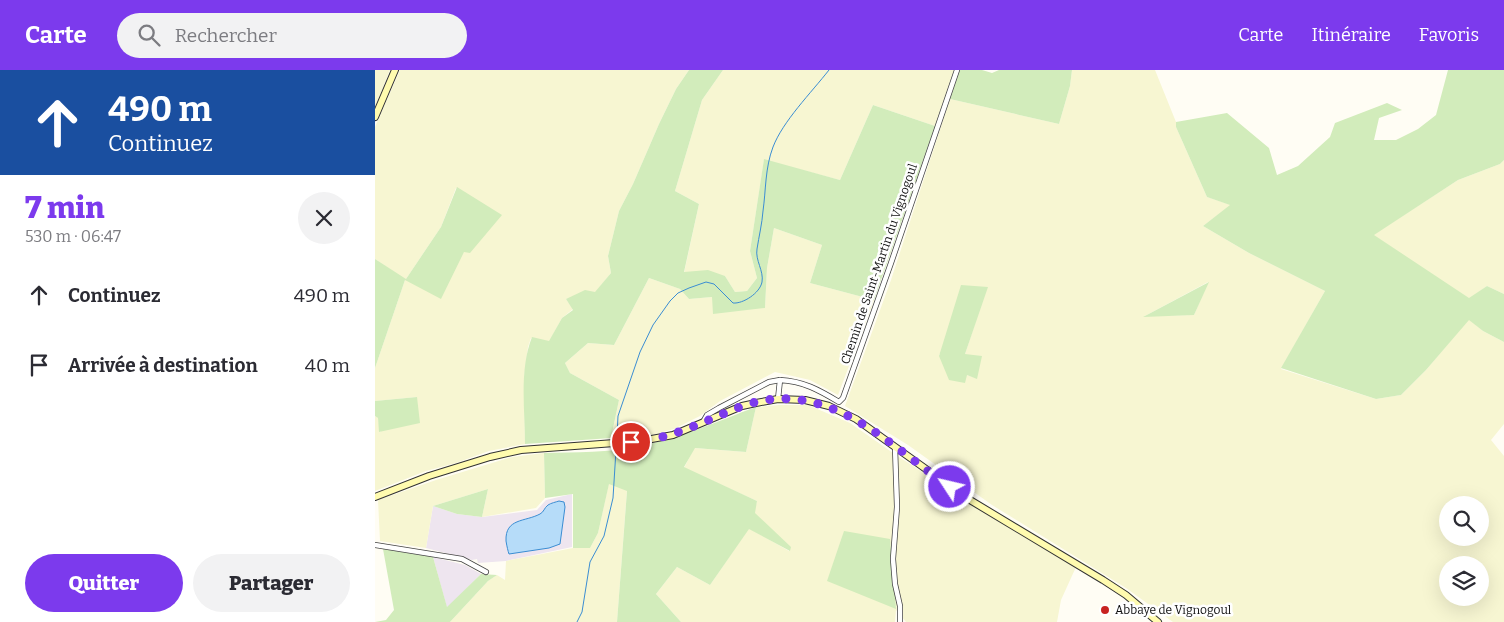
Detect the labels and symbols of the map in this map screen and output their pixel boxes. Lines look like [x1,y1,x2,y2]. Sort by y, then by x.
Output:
street label: Chemin de Saint-Martin du Vignogoul [838,161,920,366]
pin [610,421,652,463]
position arrow [923,460,975,512]
place label: Abbaye de Vignogoul [1115,603,1232,617]
marker: Abbaye de Vignogoul [1099,604,1111,616]

